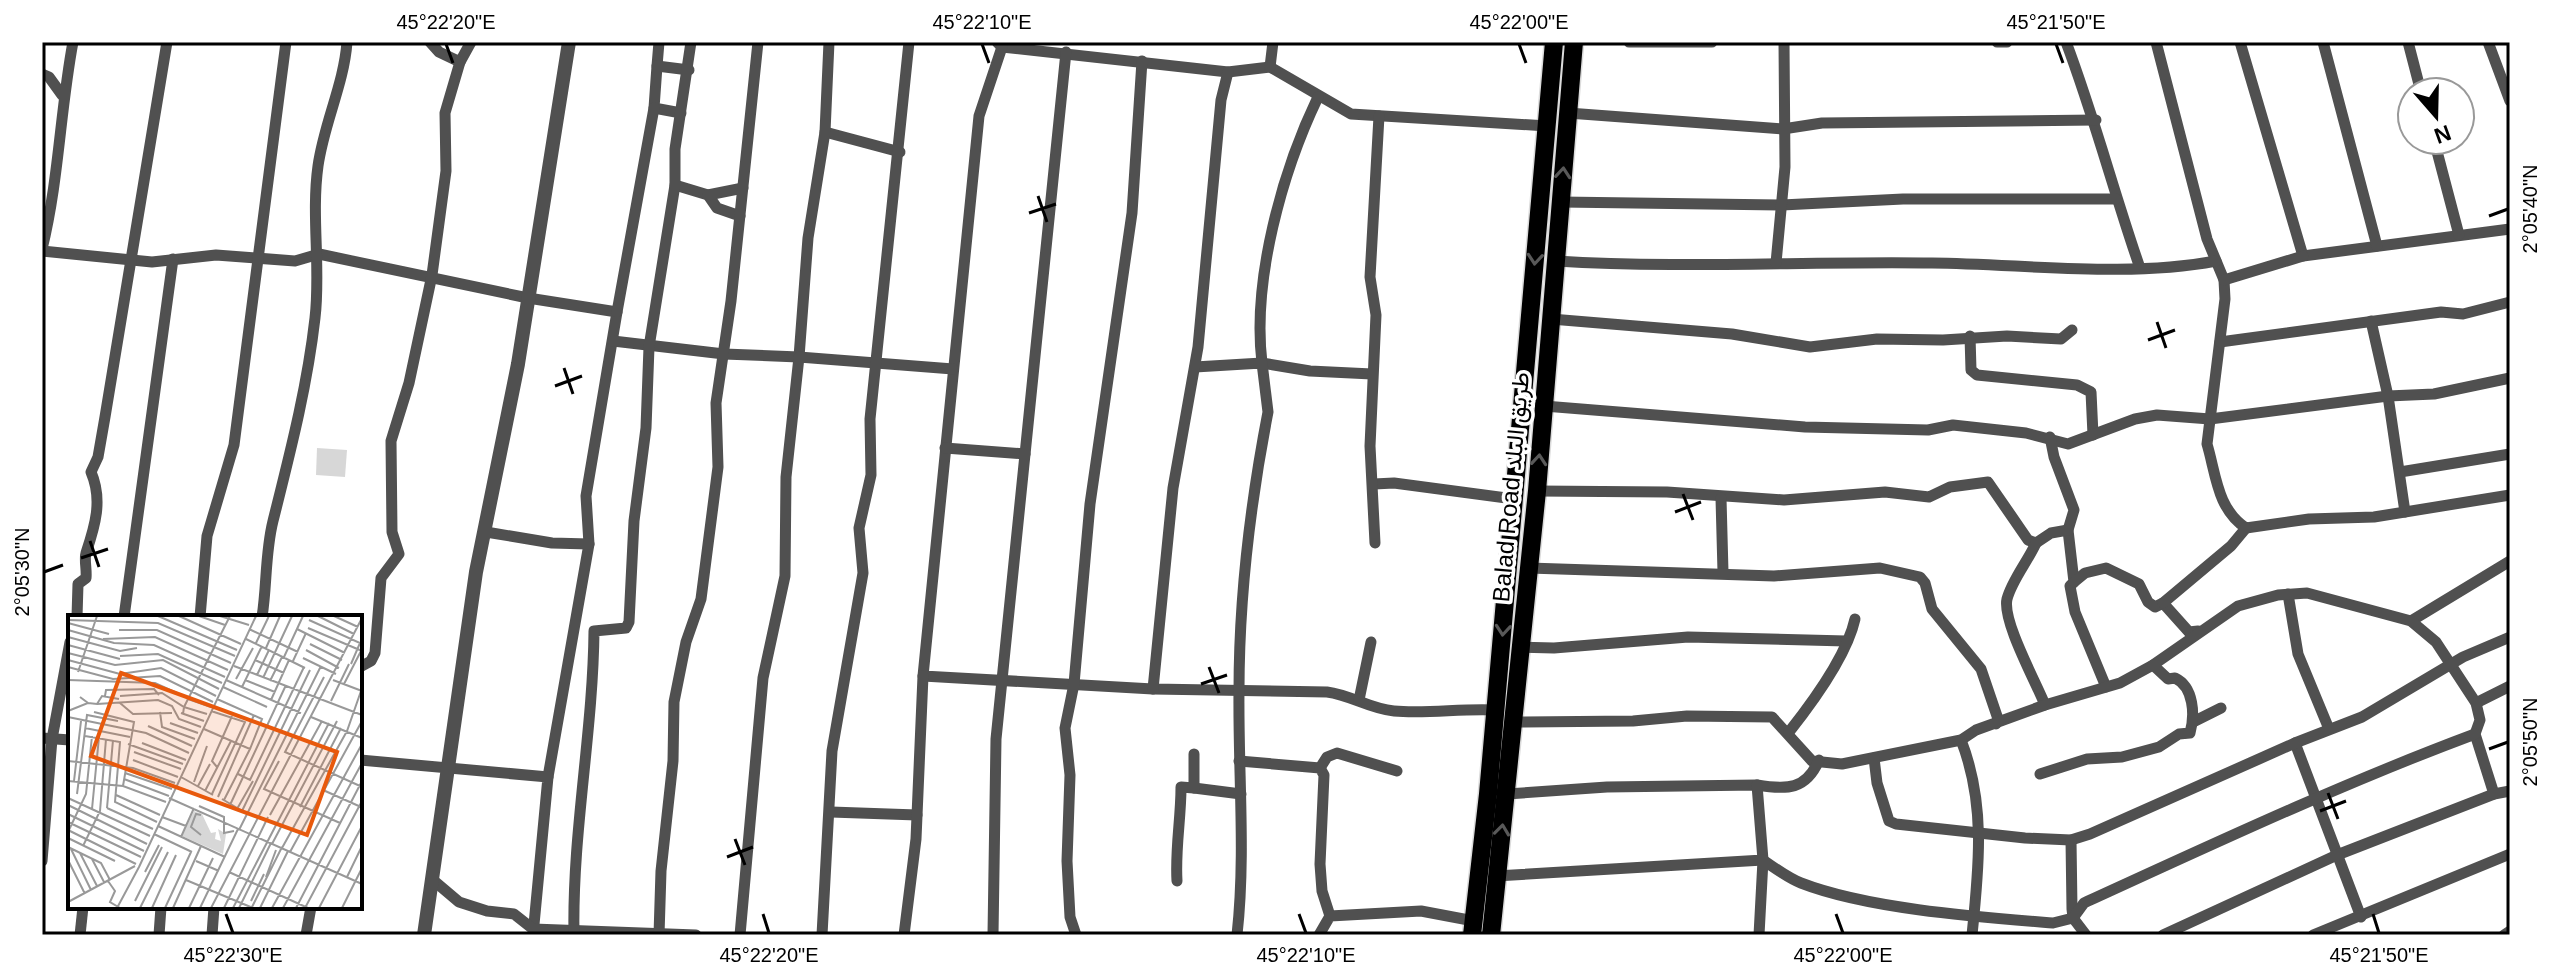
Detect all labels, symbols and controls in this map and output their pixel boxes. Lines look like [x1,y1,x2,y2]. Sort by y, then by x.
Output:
text: 45°22'20"E [397,11,496,33]
text: 45°22'10"E [933,11,1032,33]
text: 45°22'00"E [1470,11,1569,33]
text: 45°21'50"E [2007,11,2106,33]
north arrow [2396,76,2476,156]
text: N [2431,120,2454,149]
text: 2°05'40"N [2519,165,2541,253]
one-way arrow [1554,166,1571,179]
one-way arrow [1527,253,1544,266]
street label: Balad Road طريق البلد [1487,371,1536,603]
one-way arrow [1530,453,1547,466]
text: 2°05'30"N [11,528,33,616]
inset map [68,615,362,909]
one-way arrow [1495,624,1512,637]
text: 2°05'50"N [2519,698,2541,786]
one-way arrow [1493,823,1510,837]
text: 45°22'30"E [184,944,283,966]
text: 45°22'20"E [720,944,819,966]
text: 45°22'10"E [1257,944,1356,966]
text: 45°22'00"E [1794,944,1893,966]
text: 45°21'50"E [2330,944,2429,966]

